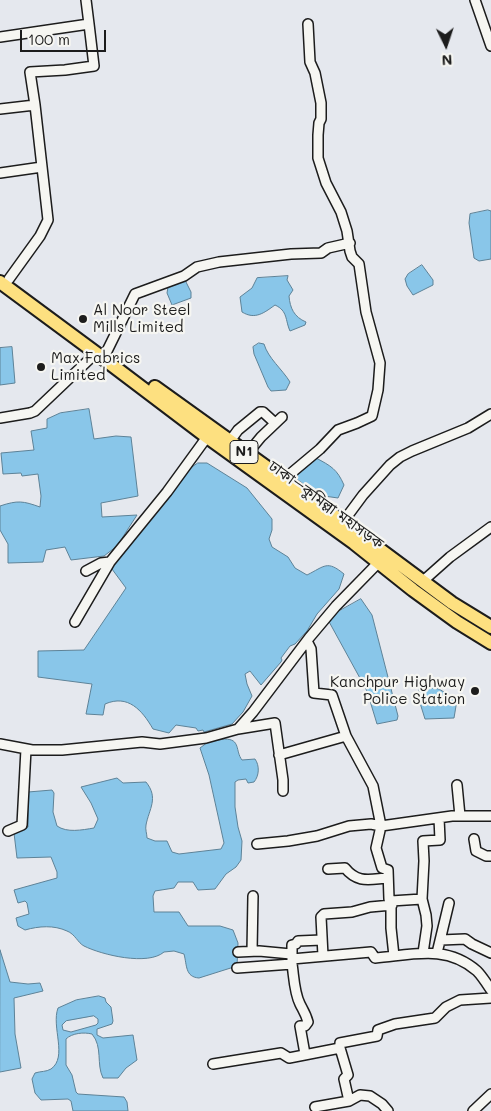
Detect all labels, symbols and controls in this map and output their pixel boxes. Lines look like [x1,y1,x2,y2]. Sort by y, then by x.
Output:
scale bar [22,20,109,52]
north arrow [421,20,471,70]
text: 100 m [28,29,70,49]
text: N [441,51,453,70]
place label: Al Noor Steel Mills Limited [93,301,191,336]
marker: Al Noor Steel Mills Limited [77,313,89,325]
place label: Max Fabrics Limited [51,349,140,384]
marker: Max Fabrics Limited [35,361,47,373]
road number: N1 [230,441,258,464]
street label: ঢাকা–কুমিল্লা মহাসড়ক [265,457,387,553]
place label: Kanchpur Highway Police Station [330,673,465,708]
marker: Kanchpur Highway Police Station [469,685,481,697]

